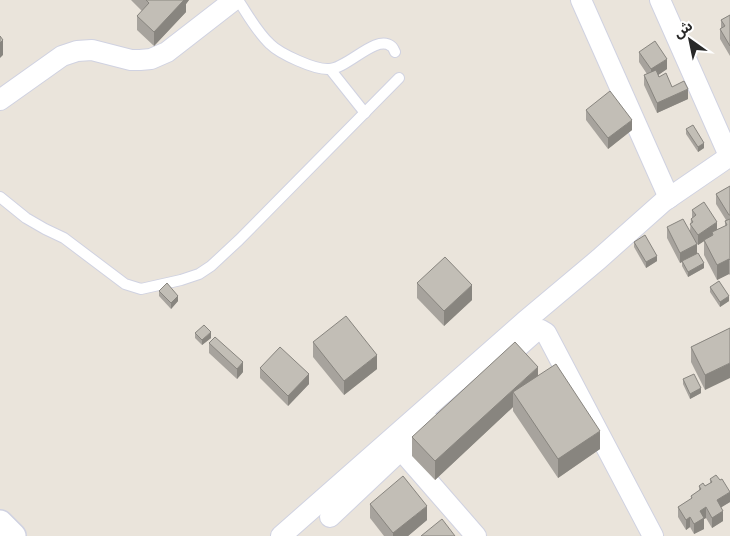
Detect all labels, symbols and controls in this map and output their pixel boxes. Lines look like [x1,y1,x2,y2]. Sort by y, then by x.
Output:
north arrow [665,15,715,65]
text: ش [670,16,696,42]

